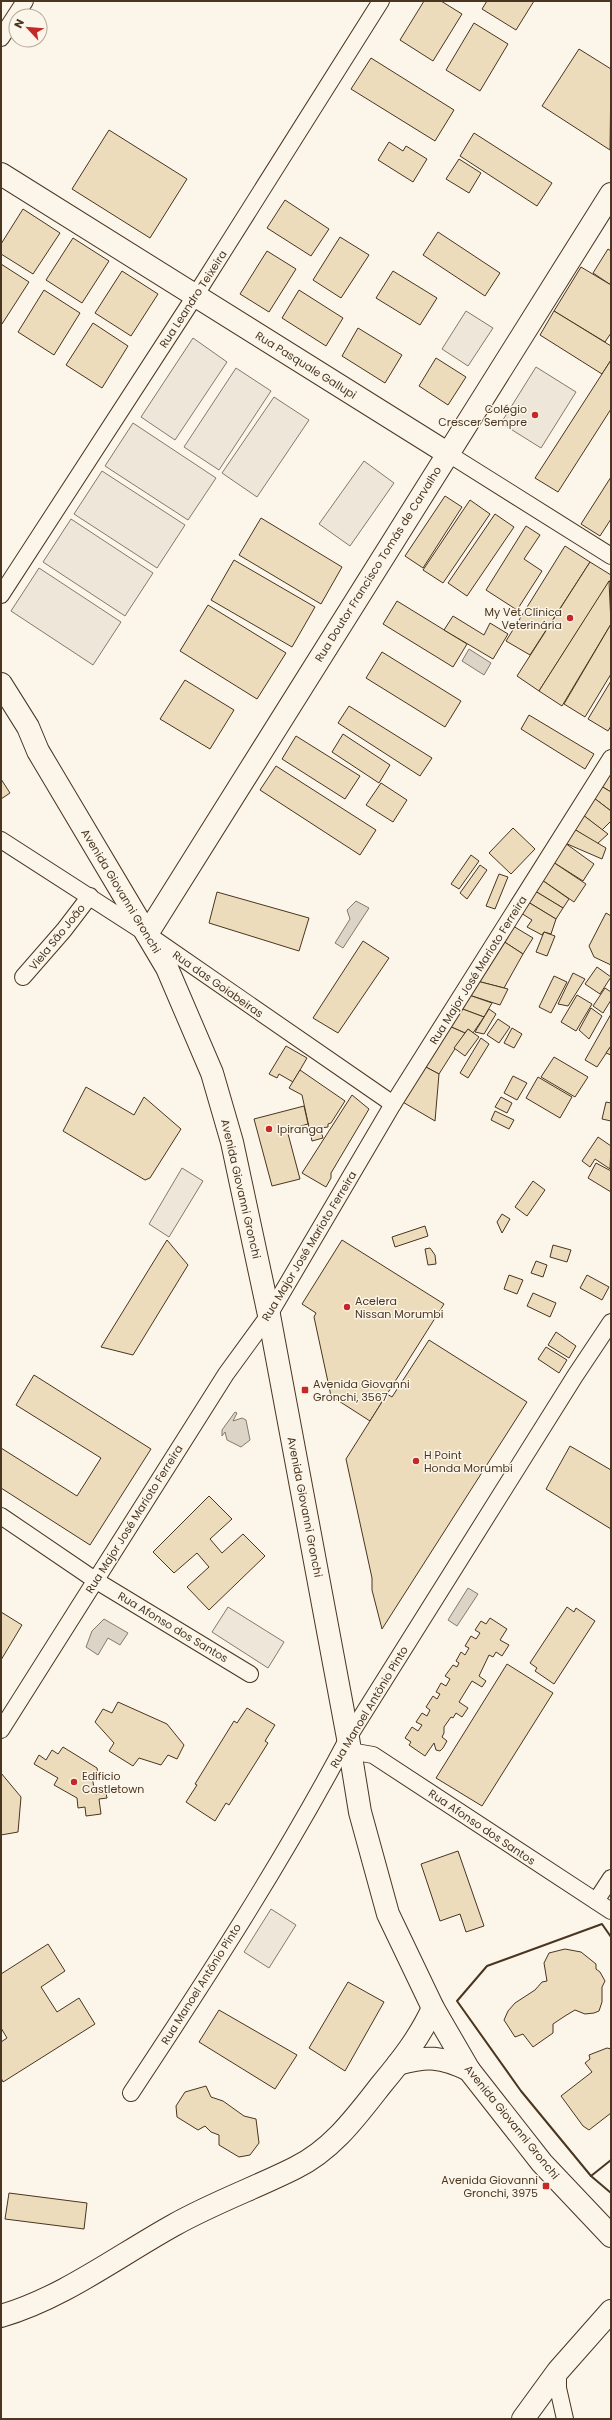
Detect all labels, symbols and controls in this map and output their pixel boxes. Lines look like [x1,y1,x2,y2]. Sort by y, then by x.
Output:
north arrow [8,8,48,48]
text: N [10,16,28,31]
street label: Rua Leandro Teixeira [155,247,231,351]
street label: Rua Pasquale Gallupi [252,327,360,403]
place label: Colégio Crescer Sempre [438,401,527,430]
marker: Colégio Crescer Sempre [530,410,540,420]
street label: Rua Doutor Francisco Tomás de Carvalho [311,463,445,665]
place label: My Vet Clínica Veterinária [484,604,562,633]
marker: My Vet Clínica Veterinária [565,613,575,623]
street label: Avenida Giovanni Gronchi [77,826,165,957]
street label: Rua Major José Marioto Ferreira [425,893,531,1047]
street label: Viela São João [25,900,89,974]
street label: Rua das Goiabeiras [169,947,267,1022]
street label: Avenida Giovanni Gronchi [217,1118,265,1261]
place label: Ipiranga [277,1121,323,1137]
marker: Ipiranga [264,1124,274,1134]
street label: Rua Major José Marioto Ferreira [258,1168,360,1324]
place label: Acelera Nissan Morumbi [355,1293,444,1322]
marker: Acelera Nissan Morumbi [342,1302,352,1312]
place label: Avenida Giovanni Gronchi, 3567 [313,1376,410,1405]
marker: Avenida Giovanni Gronchi, 3567 [300,1385,310,1395]
street label: Avenida Giovanni Gronchi [284,1435,327,1579]
street label: Rua Major José Marioto Ferreira [81,1442,187,1596]
place label: H Point Honda Morumbi [424,1447,513,1476]
marker: H Point Honda Morumbi [411,1456,421,1466]
street label: Rua Afonso dos Santos [115,1588,231,1666]
street label: Rua Manoel Antônio Pinto [326,1643,412,1771]
place label: Edificio Castletown [82,1768,144,1797]
marker: Edificio Castletown [69,1777,79,1787]
street label: Rua Afonso dos Santos [425,1785,539,1869]
street label: Rua Manoel Antônio Pinto [157,1920,245,2048]
street label: Avenida Giovanni Gronchi [461,2061,563,2183]
place label: Avenida Giovanni Gronchi, 3975 [441,2172,538,2201]
marker: Avenida Giovanni Gronchi, 3975 [541,2181,551,2191]

